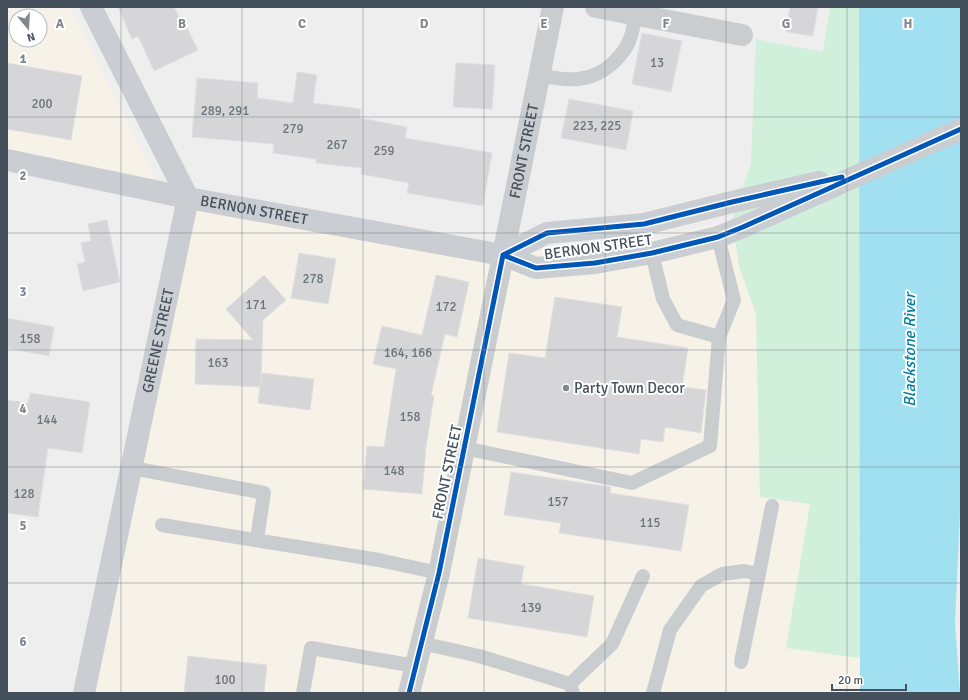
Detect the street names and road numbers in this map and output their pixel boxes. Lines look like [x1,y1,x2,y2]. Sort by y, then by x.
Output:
street label: FRONT STREET [506,102,542,200]
street label: BERNON STREET [199,191,310,229]
street label: BERNON STREET [543,230,654,263]
street label: GREENE STREET [138,286,178,395]
street label: FRONT STREET [428,423,466,521]

